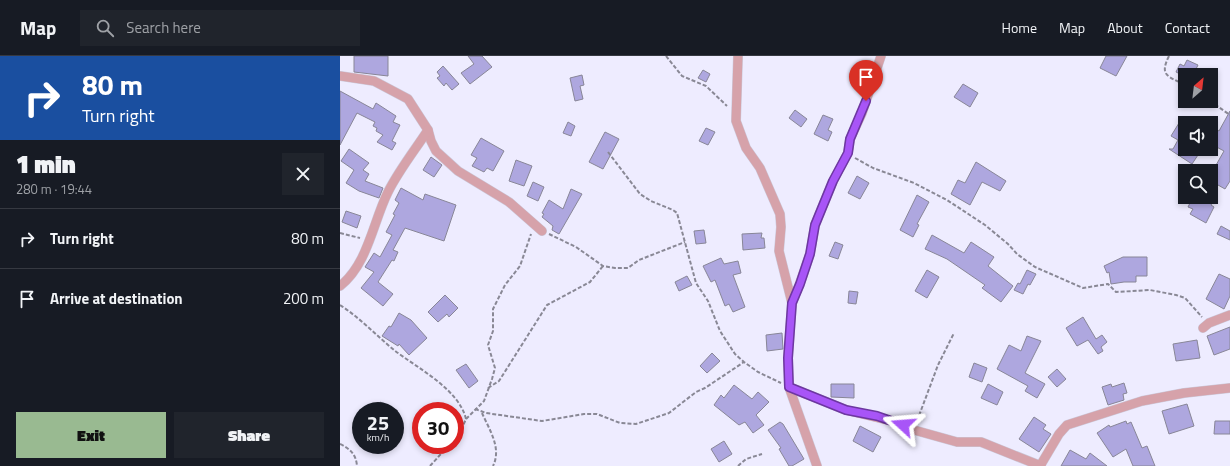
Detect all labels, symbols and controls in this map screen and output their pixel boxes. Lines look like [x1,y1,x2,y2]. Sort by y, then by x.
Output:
search box [80,10,360,46]
text: Map [20,13,56,42]
text: Search here [126,16,201,39]
icon: search [94,17,116,39]
text: Home [1002,17,1037,38]
text: Map [1059,17,1085,38]
text: About [1107,17,1143,38]
text: Contact [1165,17,1210,38]
pin [849,60,883,101]
text: 80 m [82,63,143,106]
icon: arrive [855,66,877,88]
north arrow [1178,68,1218,108]
map controls [1178,68,1218,204]
icon: right [16,72,68,124]
text: Turn right [82,102,155,129]
button: sound [1178,116,1218,156]
text: 1 min [16,146,76,182]
button: close [282,153,324,195]
button: search [1178,164,1218,204]
text: 280 m · 19:44 [16,179,92,199]
text: Turn right [50,227,114,250]
text: 80 m [291,227,324,250]
icon: right [16,228,38,250]
text: Arrive at destination [50,287,183,310]
text: 200 m [283,287,324,310]
icon: arrive [16,288,38,310]
speed limit sign: 30 [412,402,464,454]
position arrow [882,404,924,446]
text: 25 [367,407,389,438]
button: Exit [16,412,166,458]
button: Share [174,412,324,458]
text: km/h [367,430,389,445]

